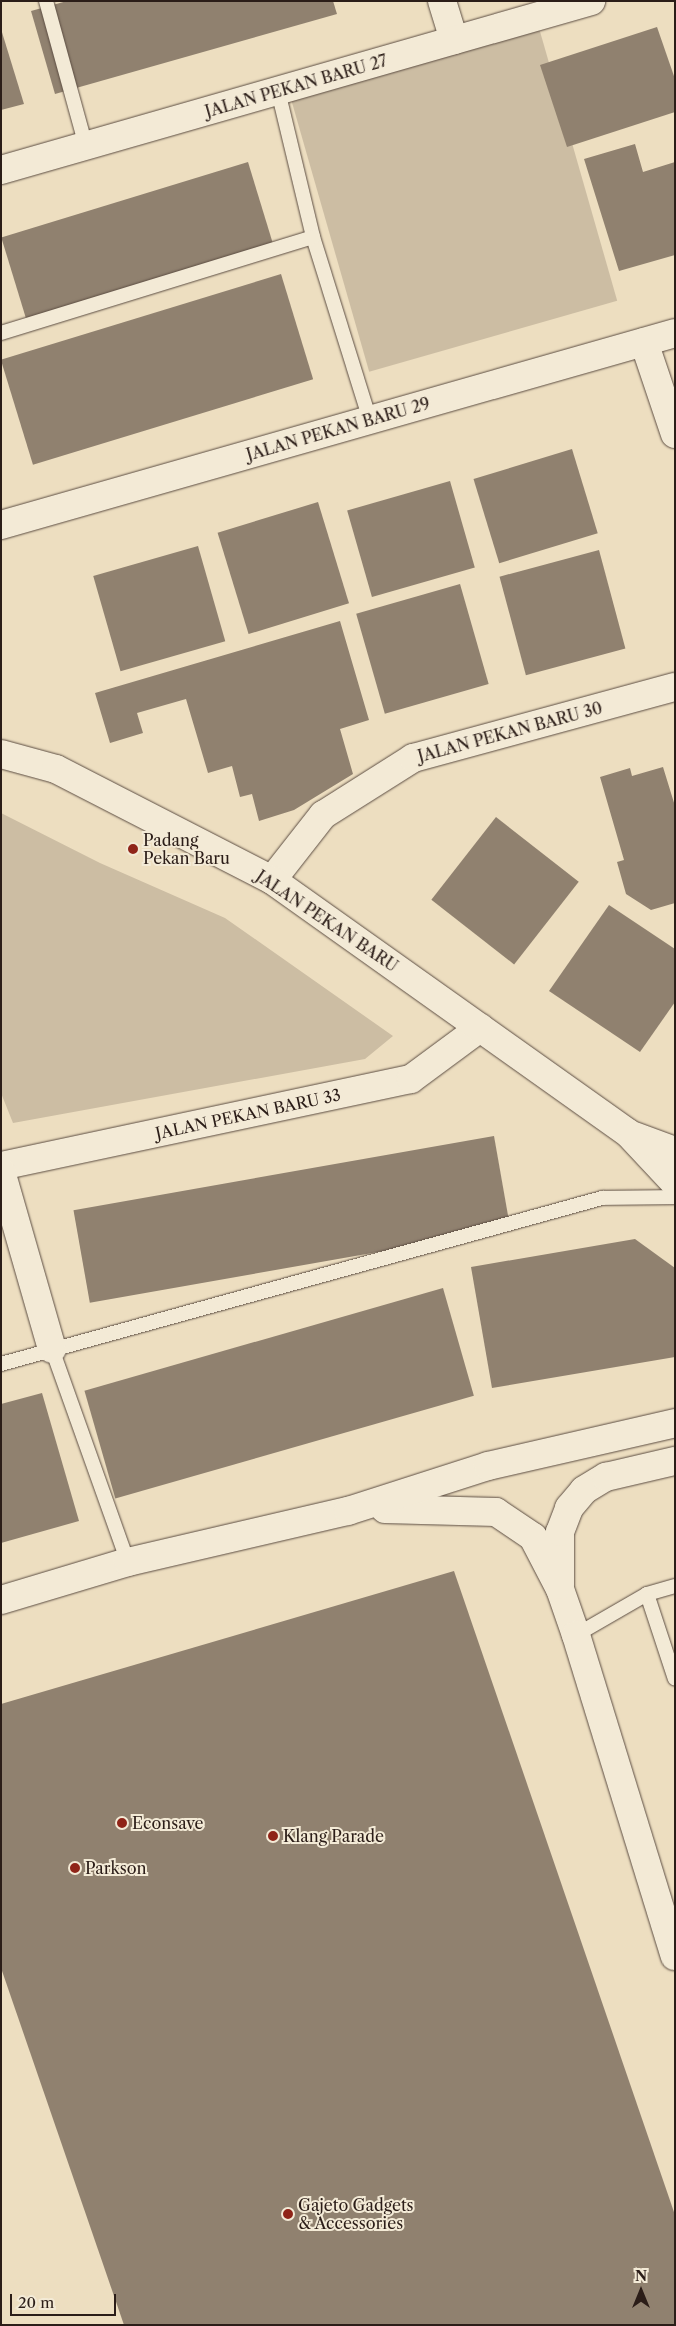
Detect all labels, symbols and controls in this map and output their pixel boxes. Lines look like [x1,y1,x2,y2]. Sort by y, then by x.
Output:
street label: JALAN PEKAN BARU 27 [203,51,389,121]
street label: JALAN PEKAN BARU 29 [244,394,432,464]
street label: JALAN PEKAN BARU 30 [416,698,604,766]
place label: Padang Pekan Baru [143,830,230,868]
marker: Padang Pekan Baru [127,843,139,855]
street label: JALAN PEKAN BARU [252,866,402,976]
street label: JALAN PEKAN BARU 33 [154,1085,342,1143]
place label: Econsave [132,1813,203,1833]
marker: Econsave [116,1817,128,1829]
place label: Klang Parade [283,1826,384,1846]
marker: Klang Parade [267,1830,279,1842]
place label: Parkson [85,1858,147,1878]
marker: Parkson [69,1862,81,1874]
place label: Gajeto Gadgets & Accessories [298,2195,414,2233]
marker: Gajeto Gadgets & Accessories [282,2208,294,2220]
north arrow [616,2266,666,2316]
text: N [635,2267,647,2285]
scale bar [12,2284,119,2316]
text: 20 m [18,2293,54,2312]

